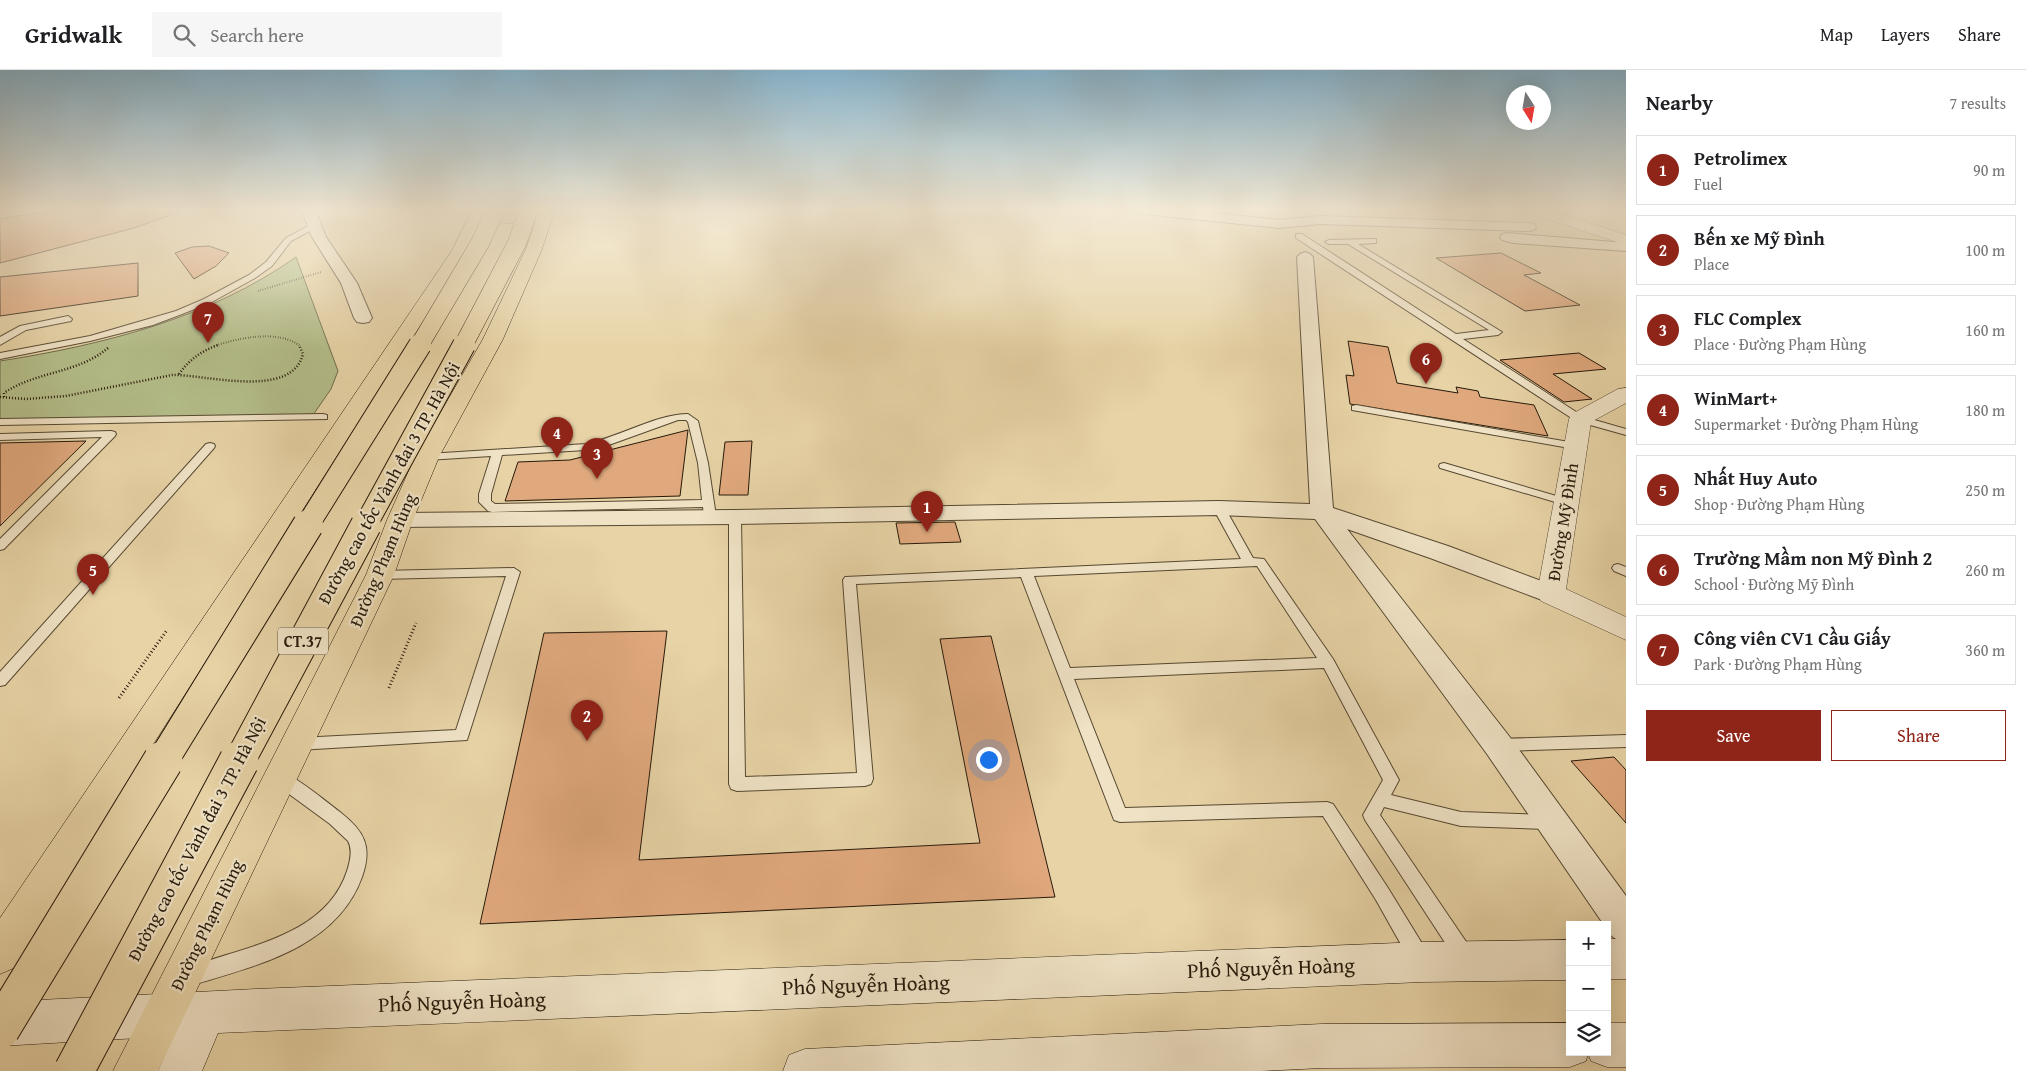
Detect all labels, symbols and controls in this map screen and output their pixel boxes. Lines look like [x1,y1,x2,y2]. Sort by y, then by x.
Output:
search box [152,12,502,57]
text: Gridwalk [25,17,122,52]
icon: search [170,21,198,49]
text: Search here [210,21,304,49]
text: Map [1820,21,1853,48]
text: Layers [1881,21,1930,48]
text: Share [1958,21,2001,48]
north arrow [1506,85,1551,130]
text: Nearby [1646,87,1713,118]
text: 7 results [1949,91,2006,115]
text: Petrolimex [1694,144,1787,172]
text: 1 [1659,158,1667,182]
text: 90 m [1973,158,2005,182]
text: Fuel [1694,172,1722,196]
text: Bến xe Mỹ Đình [1694,224,1825,252]
text: 2 [1659,238,1667,262]
text: 100 m [1965,238,2005,262]
text: Place [1694,252,1729,276]
pin: 7 [192,302,224,343]
text: FLC Complex [1694,304,1802,332]
text: 3 [1659,318,1667,342]
text: 160 m [1965,318,2005,342]
text: Place · Đường Phạm Hùng [1694,332,1866,356]
pin: 6 [1410,343,1442,384]
street label: Đường cao tốc Vành đai 3 TP. Hà Nội [310,357,467,609]
text: WinMart+ [1694,384,1777,412]
text: 4 [1659,398,1667,422]
text: 180 m [1965,398,2005,422]
text: Supermarket · Đường Phạm Hùng [1694,412,1918,436]
pin: 4 [541,417,573,458]
pin: 3 [581,438,613,479]
street label: Đường Mỹ Đình [1540,461,1585,583]
text: Nhất Huy Auto [1694,464,1817,492]
text: 5 [1659,478,1667,502]
text: 250 m [1965,478,2005,502]
street label: Đường Phạm Hùng [342,489,423,631]
pin: 1 [911,491,943,532]
text: Shop · Đường Phạm Hùng [1694,492,1864,516]
text: Trường Mầm non Mỹ Đình 2 [1694,544,1932,572]
pin: 5 [77,554,109,595]
text: 6 [1659,558,1667,582]
text: 260 m [1965,558,2005,582]
text: School · Đường Mỹ Đình [1694,572,1854,596]
text: Công viên CV1 Cầu Giấy [1694,624,1891,652]
road number: CT.37 [278,628,328,654]
text: 7 [1659,638,1667,662]
text: 360 m [1965,638,2005,662]
text: Park · Đường Phạm Hùng [1694,652,1862,676]
pin: 2 [571,700,603,741]
button: Save [1646,710,1821,761]
button: Share [1831,710,2006,761]
street label: Đường cao tốc Vành đai 3 TP. Hà Nội [120,712,273,966]
your location [976,747,1002,773]
street label: Đường Phạm Hùng [163,855,250,995]
map controls [1566,921,1611,1056]
button: + [1566,921,1611,966]
street label: Phố Nguyễn Hoàng [1187,949,1356,986]
street label: Phố Nguyễn Hoàng [782,966,951,1003]
button: − [1566,966,1611,1011]
street label: Phố Nguyễn Hoàng [378,983,547,1020]
button: layers [1566,1011,1611,1056]

